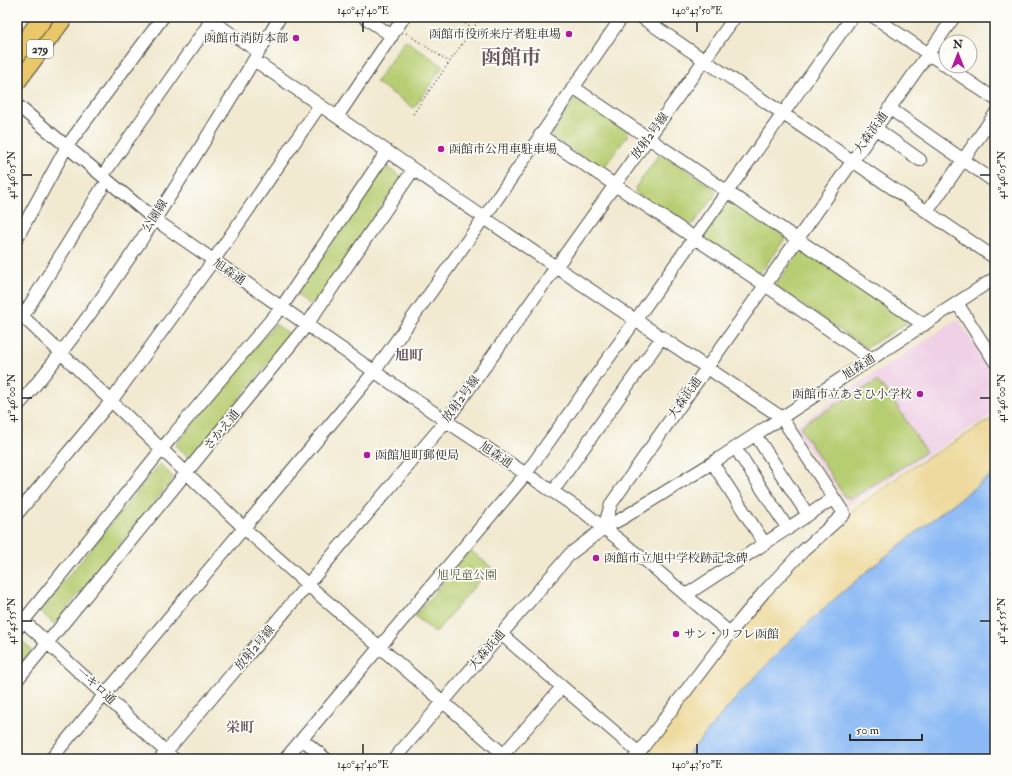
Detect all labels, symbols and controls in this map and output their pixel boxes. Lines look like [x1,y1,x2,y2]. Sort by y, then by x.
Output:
text: 140°43'40"E [337,5,389,17]
text: 140°43'50"E [672,5,722,17]
place label: 函館市役所来庁者駐車場 [429,27,561,42]
marker: 函館市役所来庁者駐車場 [564,29,574,39]
place label: 函館市消防本部 [204,31,288,46]
marker: 函館市消防本部 [291,33,301,43]
north arrow [938,34,978,74]
text: N [952,38,964,51]
road number: 279 [27,40,53,58]
district label: 函館市 [481,45,541,70]
street label: 大森浜通 [851,109,891,157]
street label: 放射2号線 [628,110,672,162]
place label: 函館市公用車駐車場 [449,142,557,157]
marker: 函館市公用車駐車場 [436,144,446,154]
text: 41°46'05"N [6,151,18,199]
text: 41°46'05"N [996,151,1008,199]
street label: 公園線 [139,197,171,235]
street label: 旭森通 [210,256,248,288]
district label: 旭町 [395,347,424,364]
street label: 旭森通 [840,351,878,383]
text: 41°46'00"N [6,373,18,423]
street label: 放射2号線 [439,373,483,425]
text: 41°46'00"N [996,373,1008,423]
street label: 大森浜通 [665,374,705,422]
place label: 函館市立あさひ小学校 [792,387,912,402]
marker: 函館市立あさひ小学校 [915,389,925,399]
street label: さかえ通 [201,407,243,453]
street label: 旭森通 [477,439,515,471]
place label: 函館旭町郵便局 [375,448,459,463]
marker: 函館旭町郵便局 [362,450,372,460]
place label: 函館市立旭中学校跡記念碑 [604,551,748,566]
marker: 函館市立旭中学校跡記念碑 [591,553,601,563]
park label: 旭児童公園 [437,568,497,583]
text: 41°45'55"N [6,597,18,644]
text: 41°45'55"N [996,597,1008,644]
street label: 放射2号線 [232,622,278,674]
street label: 大森浜通 [466,627,508,673]
place label: サン・リフレ函館 [684,627,779,642]
marker: サン・リフレ函館 [671,629,681,639]
street label: 一キロ通 [73,664,119,708]
scale bar [850,716,922,742]
district label: 栄町 [226,719,255,736]
text: 50 m [856,723,880,738]
text: 140°43'40"E [337,759,389,771]
text: 140°43'50"E [672,759,722,771]

